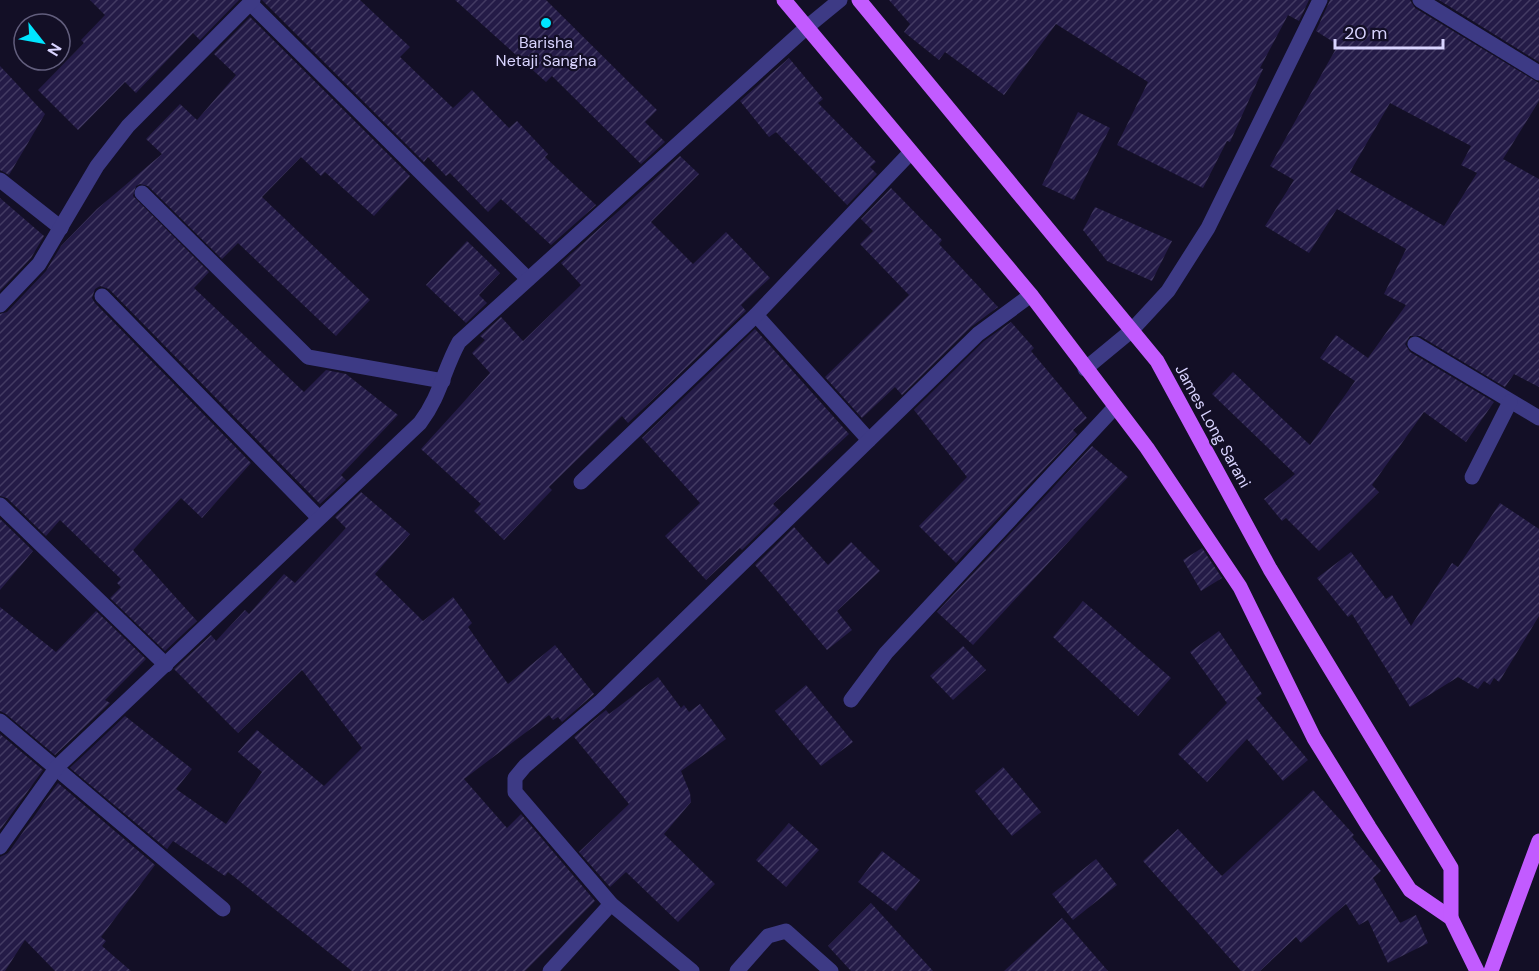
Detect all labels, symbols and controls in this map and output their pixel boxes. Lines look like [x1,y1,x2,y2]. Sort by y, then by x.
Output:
north arrow [12,12,72,72]
scale bar [1335,12,1443,50]
marker: Barisha Netaji Sangha [539,16,553,30]
text: 20 m [1344,21,1387,45]
place label: Barisha Netaji Sangha [496,32,596,71]
text: N [42,39,66,60]
street label: James Long Sarani [1170,361,1256,491]

